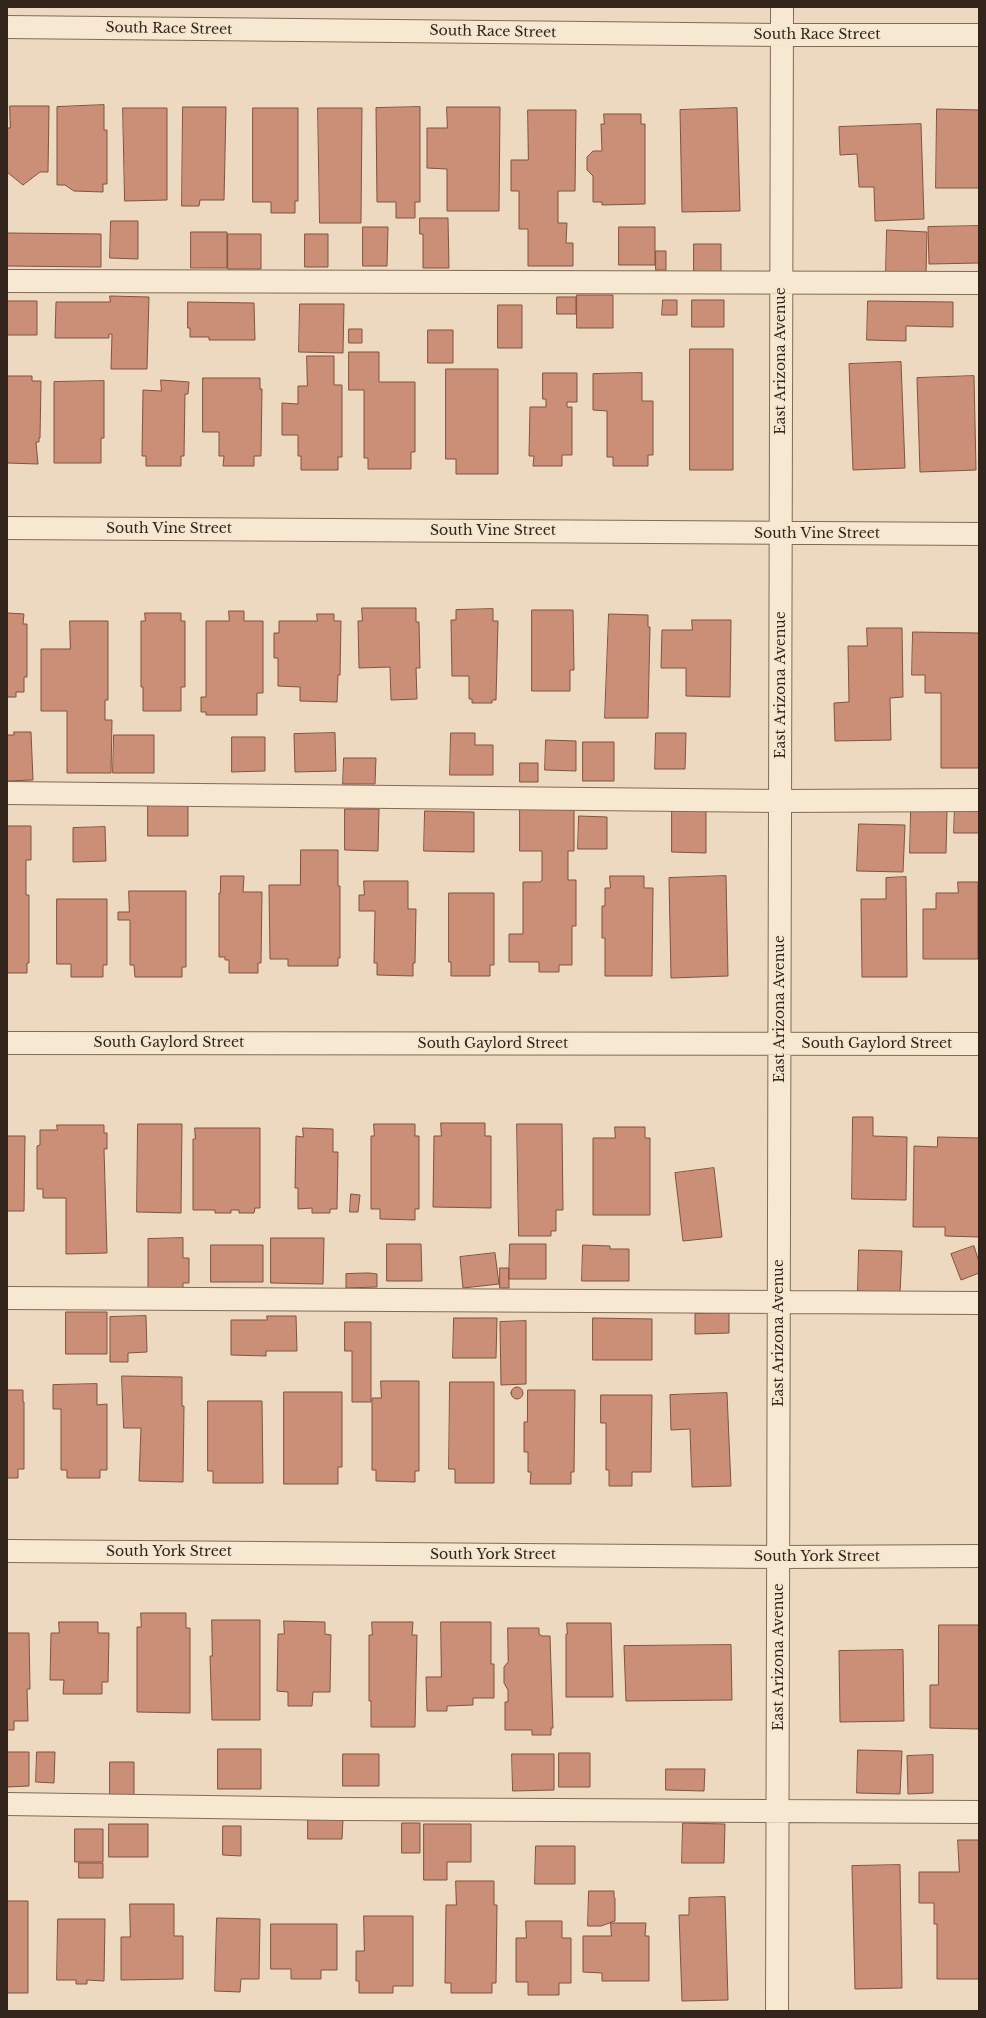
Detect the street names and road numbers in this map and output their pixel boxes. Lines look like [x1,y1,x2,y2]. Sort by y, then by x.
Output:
street label: South Race Street [105,19,233,39]
street label: South Race Street [429,22,557,42]
street label: South Race Street [754,27,880,43]
street label: East Arizona Avenue [773,287,789,435]
street label: South Vine Street [106,521,232,537]
street label: South Vine Street [430,523,556,539]
street label: South Vine Street [754,526,880,542]
street label: East Arizona Avenue [773,611,789,759]
street label: East Arizona Avenue [772,935,788,1083]
street label: South Gaylord Street [94,1035,244,1051]
street label: South Gaylord Street [418,1036,568,1052]
street label: South Gaylord Street [802,1036,952,1052]
street label: East Arizona Avenue [771,1259,787,1407]
street label: South York Street [106,1544,232,1560]
street label: South York Street [430,1547,556,1563]
street label: South York Street [754,1549,880,1565]
street label: East Arizona Avenue [771,1583,787,1731]

